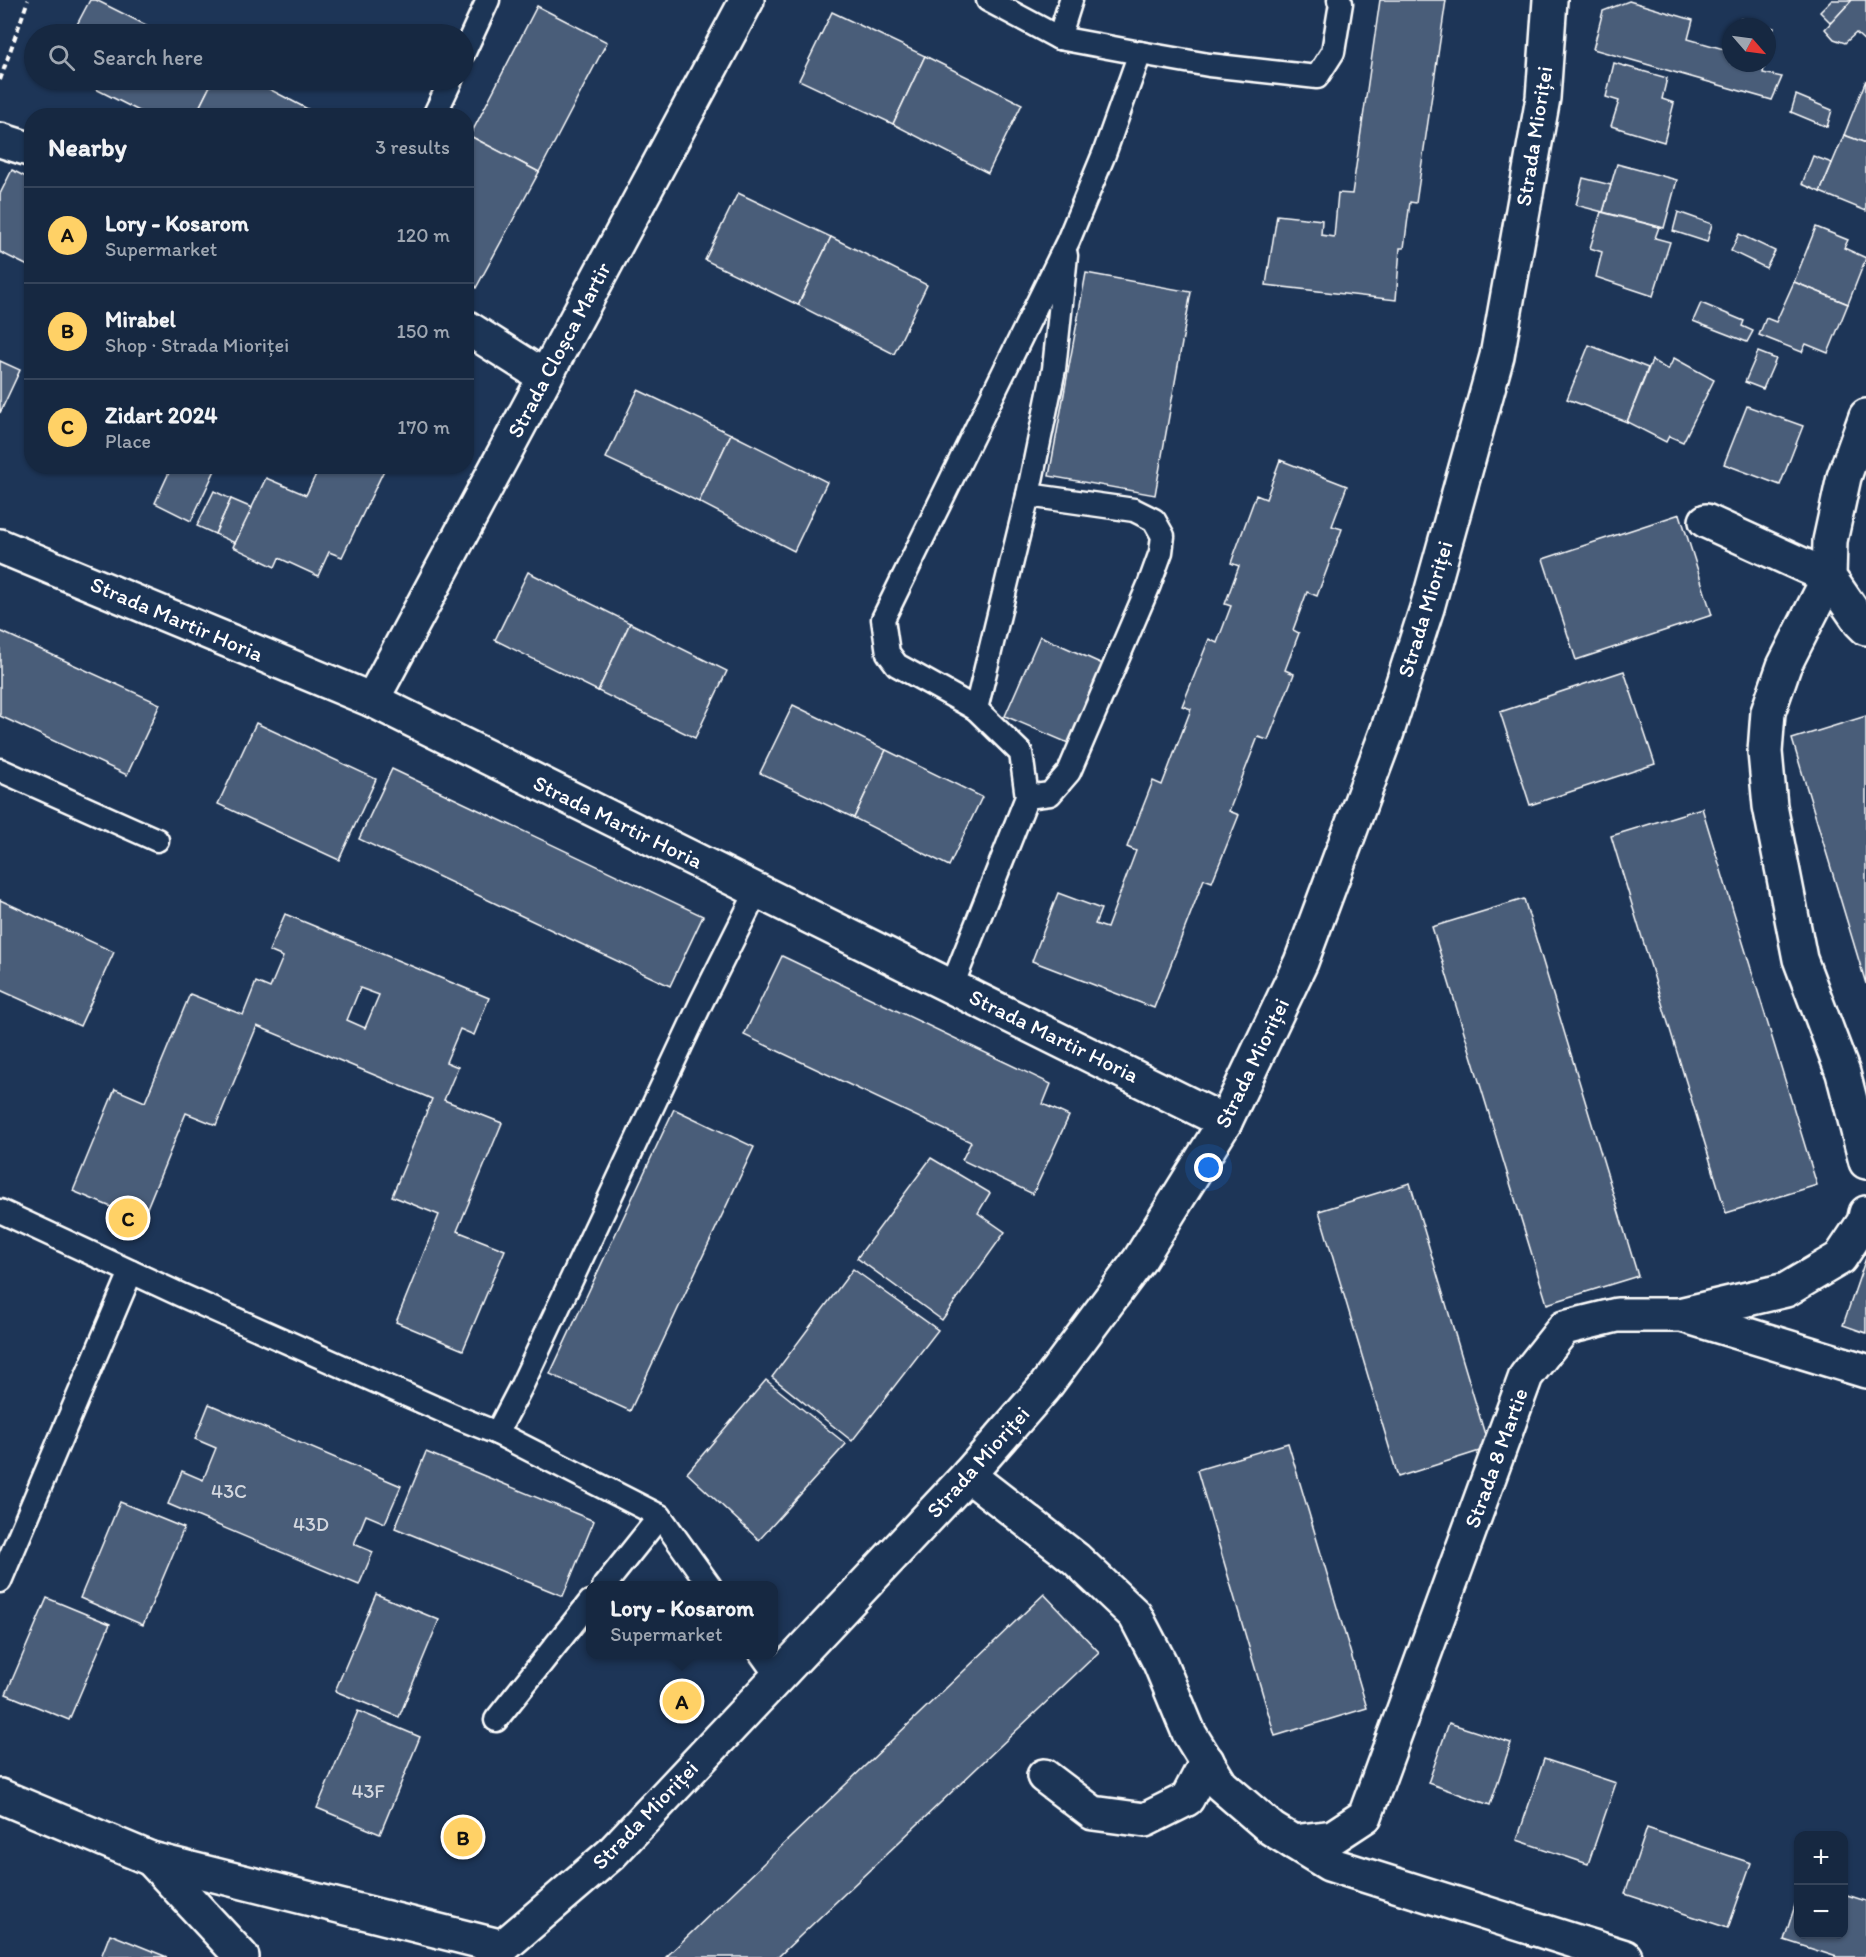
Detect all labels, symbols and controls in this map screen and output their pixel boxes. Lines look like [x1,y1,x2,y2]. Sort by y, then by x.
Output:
north arrow [1722,18,1776,72]
search box [24,24,474,90]
icon: search [45,41,78,74]
text: Search here [93,44,203,71]
street label: Strada Mioriței [1510,64,1558,208]
text: Nearby [48,131,127,163]
text: 3 results [375,135,450,159]
text: Lory - Kosarom [105,210,249,237]
text: A [61,223,74,247]
text: 120 m [397,223,450,247]
text: Supermarket [105,237,217,261]
street label: Strada Cloșca Martir [501,257,617,442]
text: Mirabel [105,306,176,333]
text: B [61,319,74,343]
text: 150 m [397,319,450,343]
text: Shop · Strada Mioriței [105,333,289,357]
text: Zidart 2024 [105,402,218,429]
text: C [61,415,74,439]
text: 170 m [397,415,450,439]
text: Place [105,429,151,453]
street label: Strada Mioriței [1391,538,1459,680]
street label: Strada Martir Horia [86,570,268,668]
street label: Strada Martir Horia [529,769,708,875]
street label: Strada Martir Horia [965,983,1144,1089]
street label: Strada Mioriței [1209,994,1295,1132]
your location [1194,1153,1223,1182]
pin: C [108,1196,148,1240]
street label: Strada 8 Martie [1458,1384,1534,1532]
street label: Strada Mioriței [921,1401,1035,1523]
house number: 43C [211,1479,247,1503]
house number: 43D [293,1512,329,1536]
popup [586,1581,778,1659]
text: Lory - Kosarom [610,1595,754,1622]
text: Supermarket [610,1622,723,1646]
pin: A [662,1678,702,1724]
street label: Strada Mioriței [586,1755,704,1875]
house number: 43F [351,1779,385,1803]
pin: B [444,1814,482,1860]
map controls [1794,1831,1848,1939]
button: + [1794,1831,1848,1885]
button: − [1794,1885,1848,1939]

